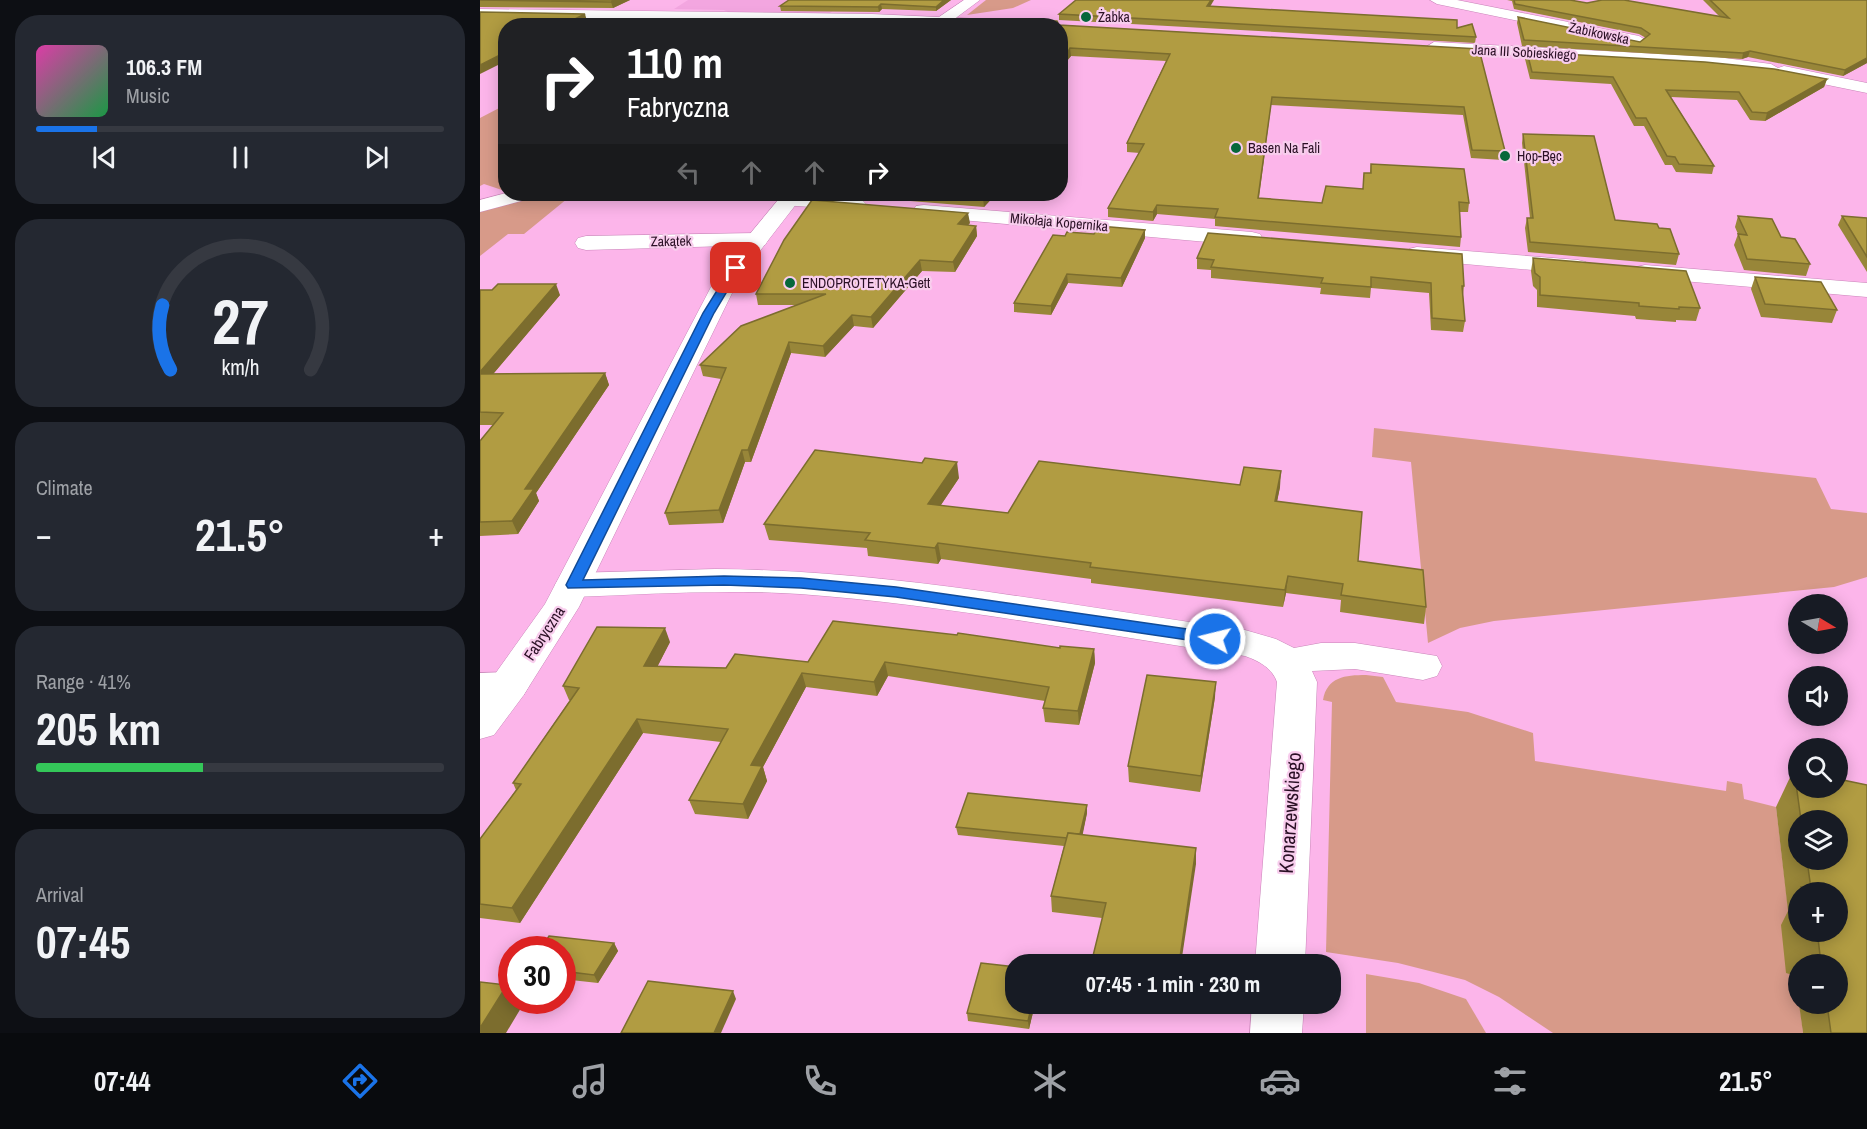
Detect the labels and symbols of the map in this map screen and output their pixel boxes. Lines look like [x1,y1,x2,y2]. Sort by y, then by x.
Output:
place label: Żabka [1098,8,1131,26]
marker: Żabka [1079,10,1093,24]
street label: Żabikowska [1567,18,1631,48]
street label: Jana III Sobieskiego [1471,40,1577,64]
place label: Basen Na Fali [1248,139,1320,157]
marker: Basen Na Fali [1229,141,1243,155]
place label: Hop-Bęc [1517,147,1562,165]
marker: Hop-Bęc [1498,149,1512,163]
street label: Mikołaja Kopernika [1009,209,1109,235]
street label: Zakątek [650,232,692,250]
pin [710,242,761,293]
place label: ENDOPROTETYKA-Gett [802,274,930,292]
marker: ENDOPROTETYKA-Gett [783,276,797,290]
north arrow [1788,594,1848,654]
street label: Fabryczna [518,601,570,664]
position arrow [1183,607,1247,671]
street label: Konarzewskiego [1272,752,1307,874]
speed limit sign: 30 [498,936,576,1014]

